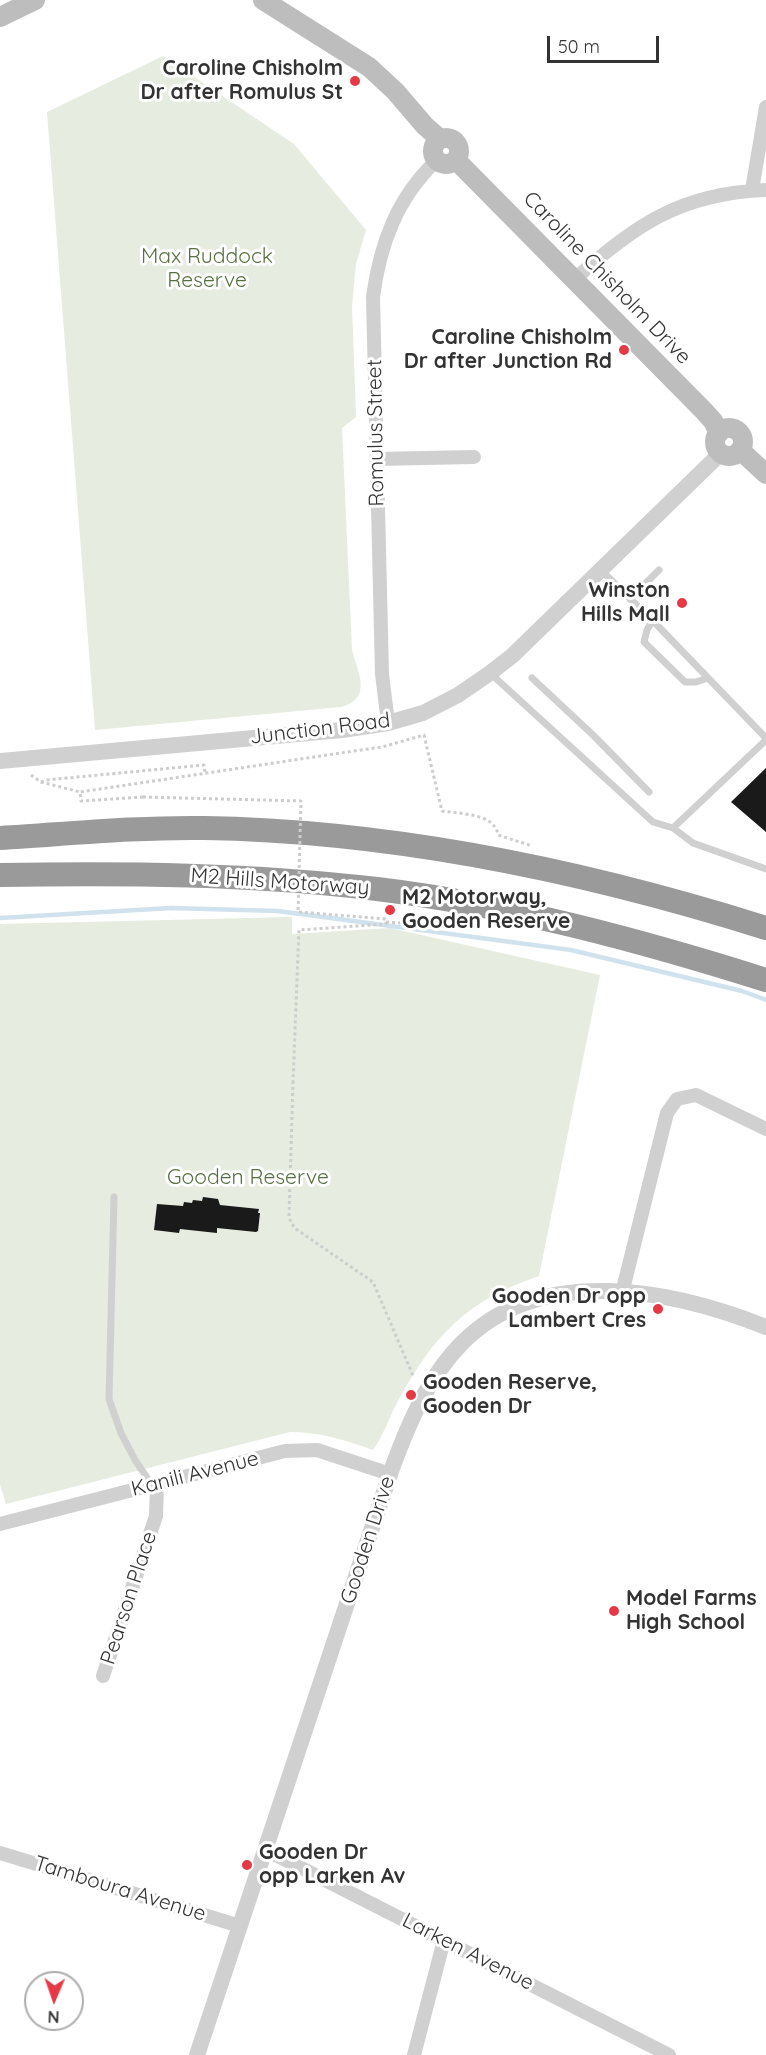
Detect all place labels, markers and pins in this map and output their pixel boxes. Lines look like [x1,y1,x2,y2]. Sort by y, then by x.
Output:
place label: Caroline Chisholm Dr after Romulus St [141,56,343,106]
marker: Caroline Chisholm Dr after Romulus St [348,74,362,88]
place label: Caroline Chisholm Dr after Junction Rd [404,325,612,375]
marker: Caroline Chisholm Dr after Junction Rd [617,343,631,357]
place label: Winston Hills Mall [581,578,670,628]
marker: Winston Hills Mall [675,596,689,610]
place label: M2 Motorway, Gooden Reserve [402,885,570,935]
marker: M2 Motorway, Gooden Reserve [383,903,397,917]
place label: Gooden Dr opp Lambert Cres [492,1284,646,1334]
marker: Gooden Dr opp Lambert Cres [651,1302,665,1316]
place label: Gooden Reserve, Gooden Dr [423,1370,597,1420]
marker: Gooden Reserve, Gooden Dr [404,1388,418,1402]
place label: Model Farms High School [626,1586,757,1636]
marker: Model Farms High School [607,1604,621,1618]
place label: Gooden Dr opp Larken Av [259,1840,405,1890]
marker: Gooden Dr opp Larken Av [240,1858,254,1872]

